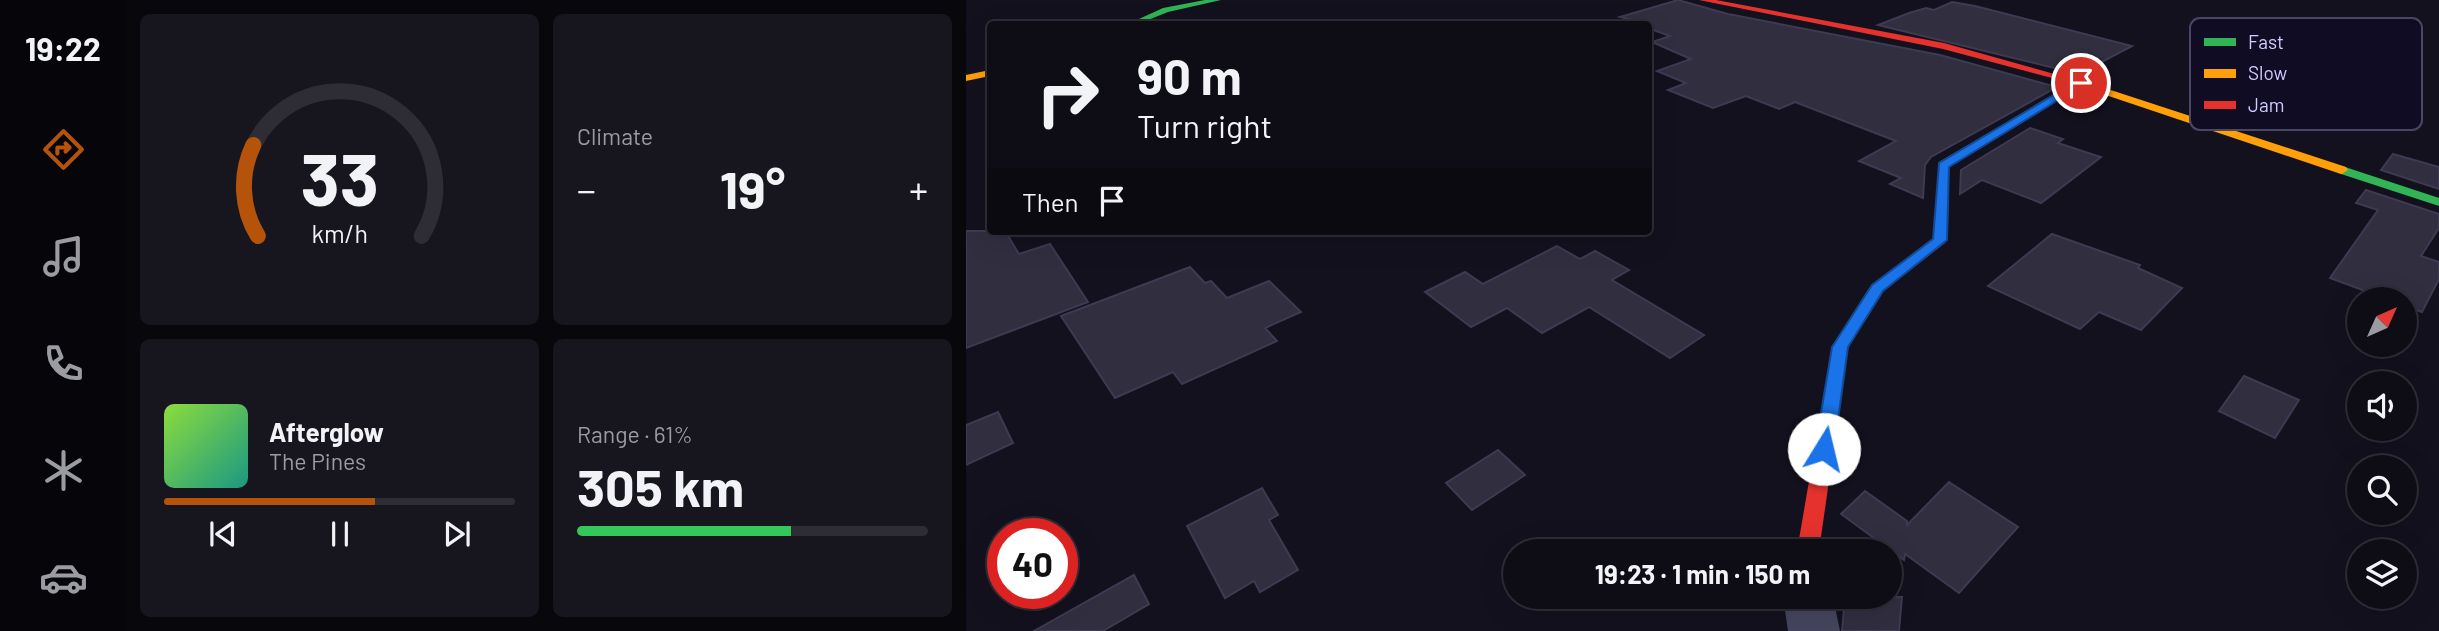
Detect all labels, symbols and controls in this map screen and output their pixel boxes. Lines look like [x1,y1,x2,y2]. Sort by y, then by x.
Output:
legend [2190,18,2422,130]
text: 19:22 [25,29,101,67]
text: Fast [2248,30,2284,53]
text: 90 m [1137,46,1242,105]
icon: right [1022,49,1113,140]
pin [2051,53,2111,113]
text: Slow [2248,61,2287,84]
icon: arrive [2062,64,2100,102]
text: Jam [2248,93,2284,116]
text: Turn right [1137,106,1272,144]
text: Climate [577,122,653,150]
icon: directions [39,125,88,174]
text: 33 [300,133,379,221]
text: 19° [720,157,785,219]
text: − [577,166,596,212]
text: + [909,166,928,212]
icon: arrive [1093,182,1131,220]
text: Then [1022,186,1079,217]
text: km/h [311,217,368,247]
icon: music [39,232,88,281]
north arrow [2347,287,2417,357]
map controls [2347,287,2417,609]
icon: phone [39,339,88,388]
button: sound [2347,371,2417,441]
position arrow [1787,412,1861,486]
text: Afterglow [269,416,384,447]
text: Range · 61% [577,420,693,448]
icon: climate [39,446,88,495]
text: The Pines [269,447,366,475]
text: 305 km [577,455,744,517]
button: search [2347,455,2417,525]
icon: previous [204,515,242,553]
icon: pause [321,515,359,553]
icon: next [438,515,476,553]
speed limit sign: 40 [987,518,1078,609]
button: layers [2347,539,2417,609]
icon: car [39,553,88,602]
text: 19:23 · 1 min · 150 m [1595,558,1810,589]

